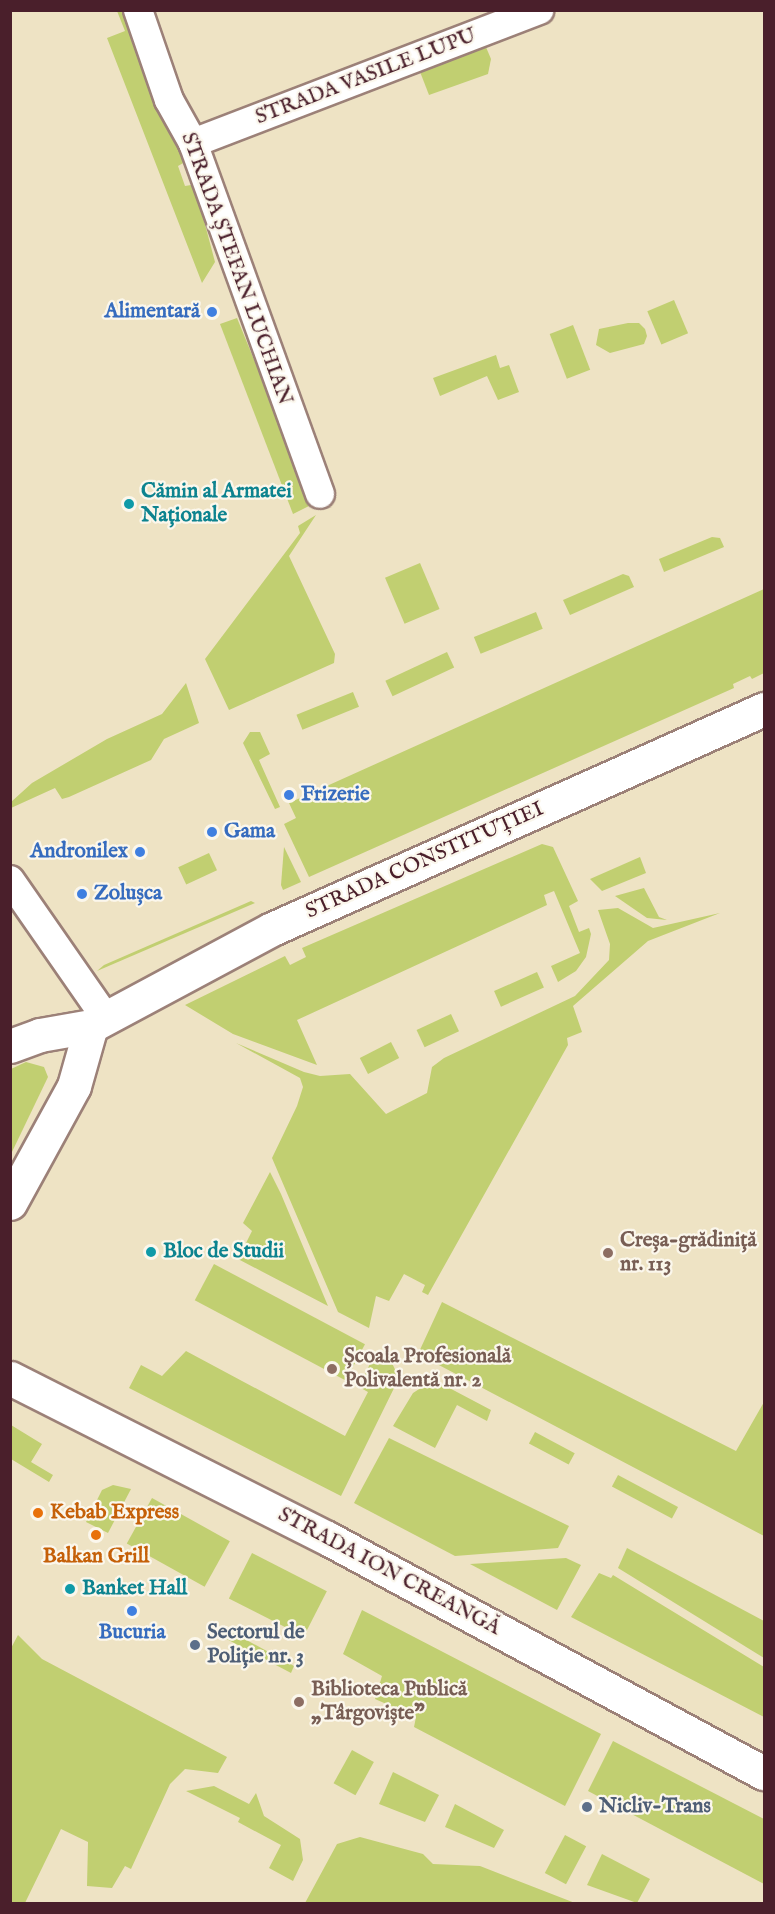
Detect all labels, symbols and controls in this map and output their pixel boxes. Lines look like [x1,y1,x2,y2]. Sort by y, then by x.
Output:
street label: STRADA VASILE LUPU [252,23,480,131]
street label: STRADA ȘTEFAN LUCHIAN [175,129,297,409]
place label: Alimentară [104,299,200,325]
marker: Alimentară [205,305,219,319]
place label: Cămin al Armatei Naționale [141,479,292,529]
marker: Cămin al Armatei Naționale [122,497,136,511]
place label: Frizerie [301,782,370,808]
marker: Frizerie [282,788,296,802]
street label: STRADA CONSTITUȚIEI [302,797,548,925]
place label: Gama [224,819,275,845]
marker: Gama [205,825,219,839]
place label: Andronilex [30,839,128,865]
marker: Andronilex [133,845,147,859]
place label: Zolușca [94,881,162,907]
marker: Zolușca [75,887,89,901]
place label: Creșa-grădiniță nr. 113 [620,1228,757,1278]
place label: Bloc de Studii [163,1239,284,1265]
marker: Bloc de Studii [144,1245,158,1259]
marker: Creșa-grădiniță nr. 113 [601,1246,615,1260]
place label: Școala Profesională Polivalentă nr. 2 [344,1344,511,1394]
marker: Școala Profesională Polivalentă nr. 2 [325,1362,339,1376]
place label: Kebab Express [50,1500,179,1526]
street label: STRADA ION CREANGĂ [273,1503,505,1641]
marker: Kebab Express [31,1506,45,1520]
marker: Balkan Grill [89,1528,103,1542]
place label: Balkan Grill [43,1544,149,1570]
place label: Banket Hall [82,1576,187,1602]
marker: Banket Hall [63,1582,77,1596]
marker: Bucuria [125,1604,139,1618]
place label: Bucuria [98,1620,166,1646]
place label: Sectorul de Poliție nr. 3 [207,1620,305,1670]
marker: Sectorul de Poliție nr. 3 [188,1638,202,1652]
place label: Biblioteca Publică „Târgoviște” [311,1677,467,1727]
marker: Biblioteca Publică „Târgoviște” [292,1695,306,1709]
place label: Nicliv-Trans [599,1794,711,1820]
marker: Nicliv-Trans [580,1800,594,1814]

